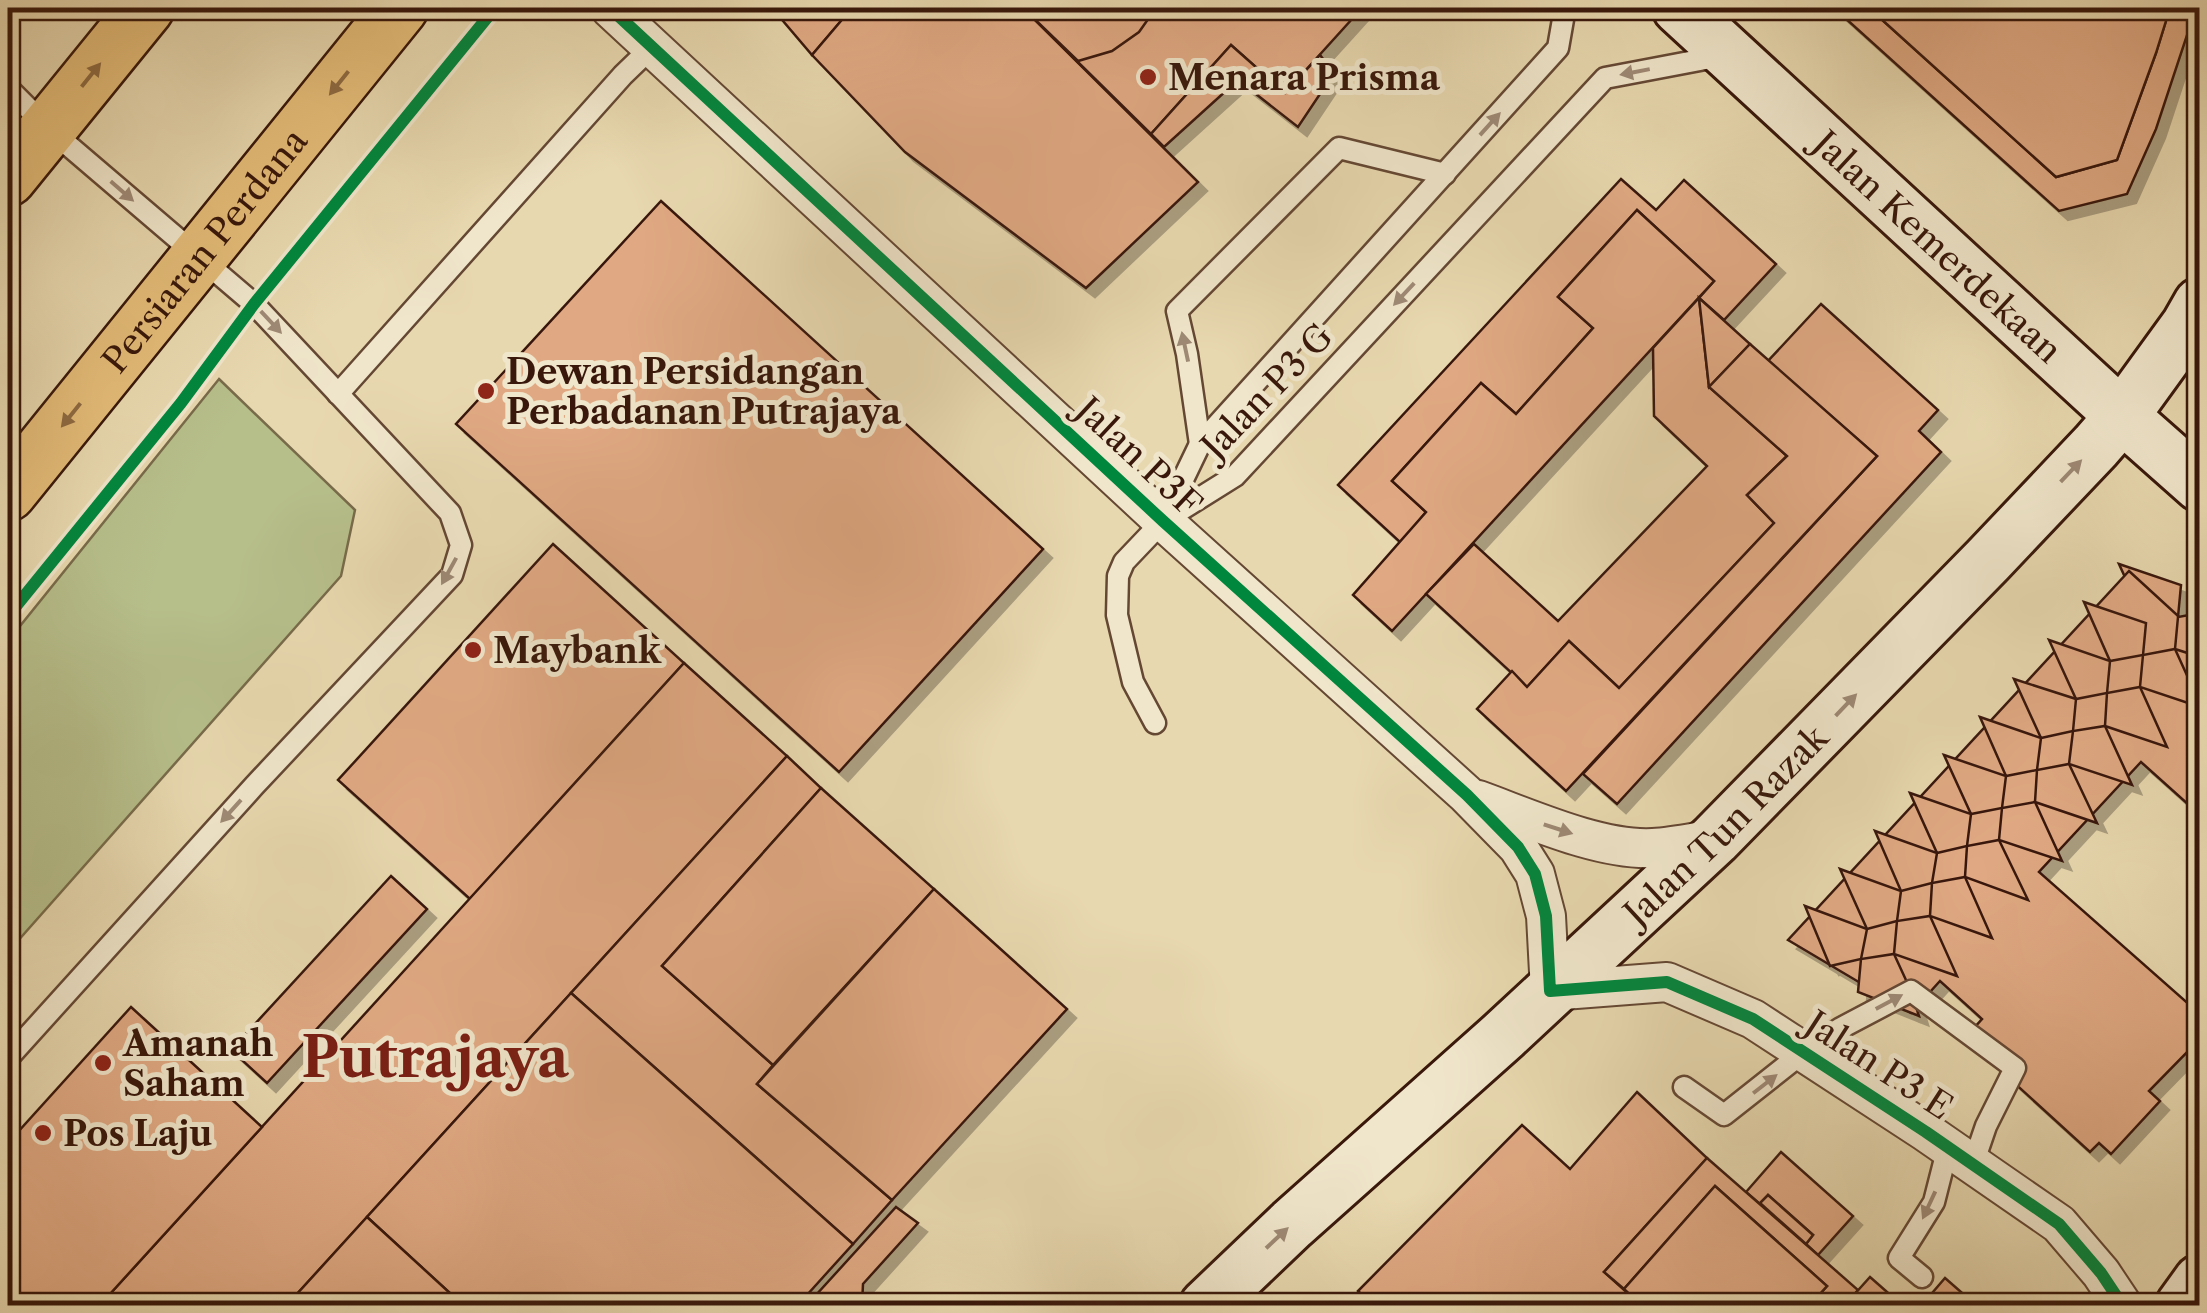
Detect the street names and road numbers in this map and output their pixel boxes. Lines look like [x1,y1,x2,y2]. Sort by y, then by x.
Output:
street label: Jalan Kemerdekaan [1801,118,2071,371]
street label: Persiaran Perdana [93,119,316,381]
street label: Jalan P3 G [1189,315,1342,471]
street label: Jalan P3F [1064,385,1211,526]
street label: Jalan Tun Razak [1611,715,1837,938]
street label: Jalan P3 E [1793,999,1960,1128]

